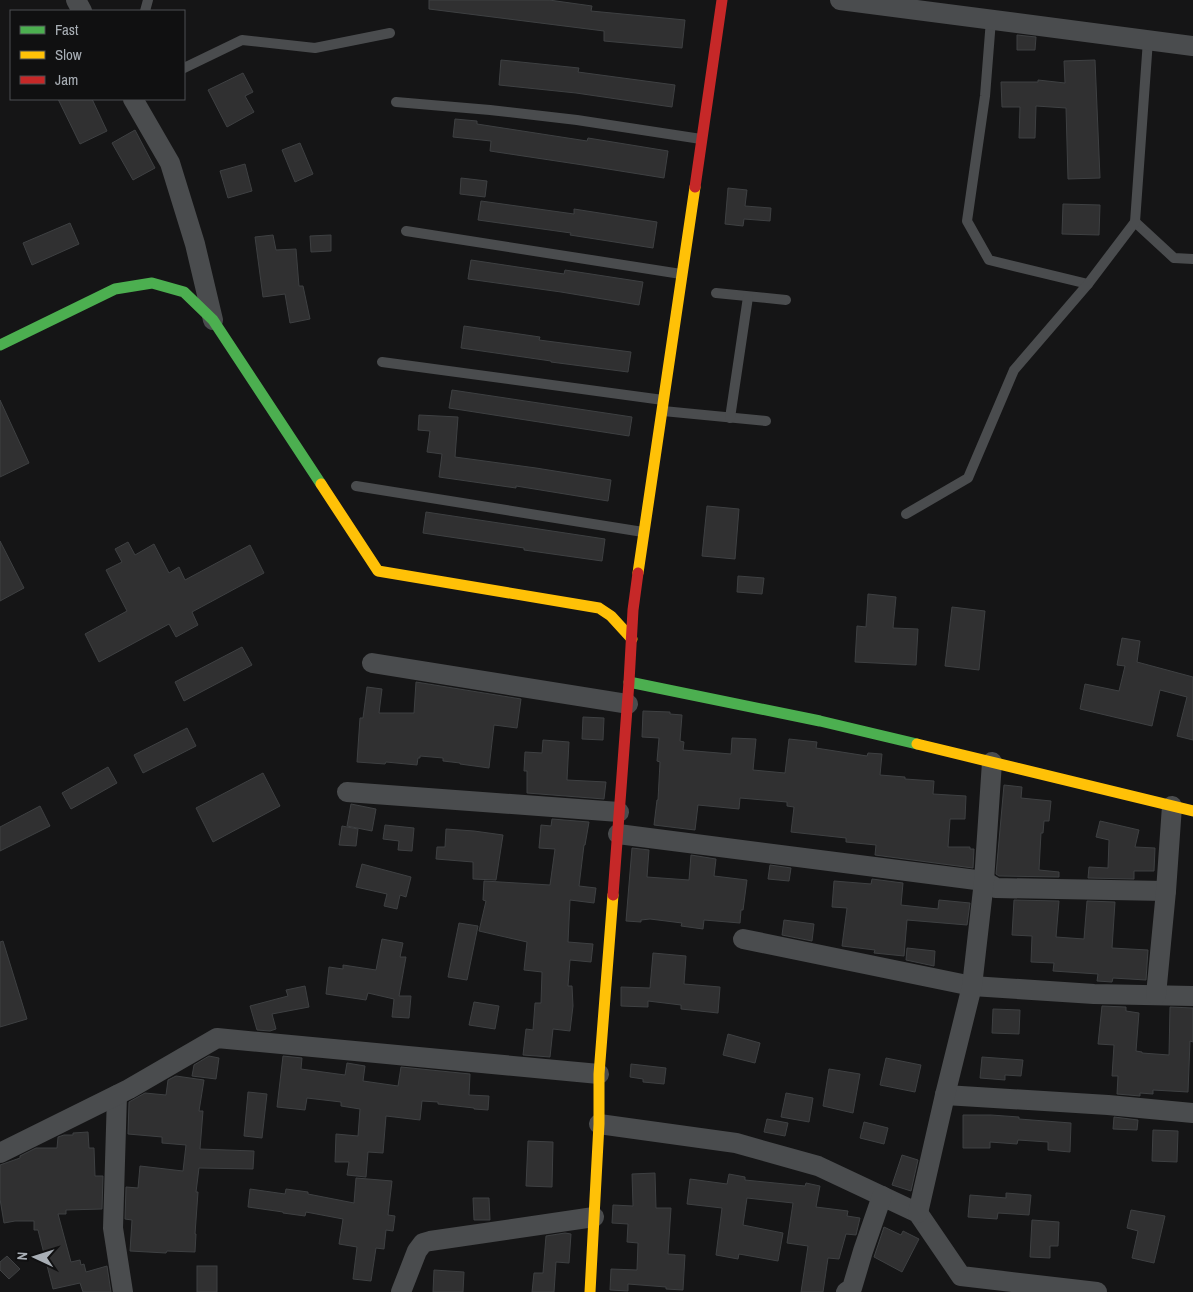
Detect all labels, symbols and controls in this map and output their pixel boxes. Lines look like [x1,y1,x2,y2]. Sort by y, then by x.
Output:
legend [10,10,185,100]
text: Fast [55,19,79,40]
text: Slow [55,44,82,65]
text: Jam [55,69,78,90]
north arrow [10,1232,60,1282]
text: N [13,1251,31,1261]

